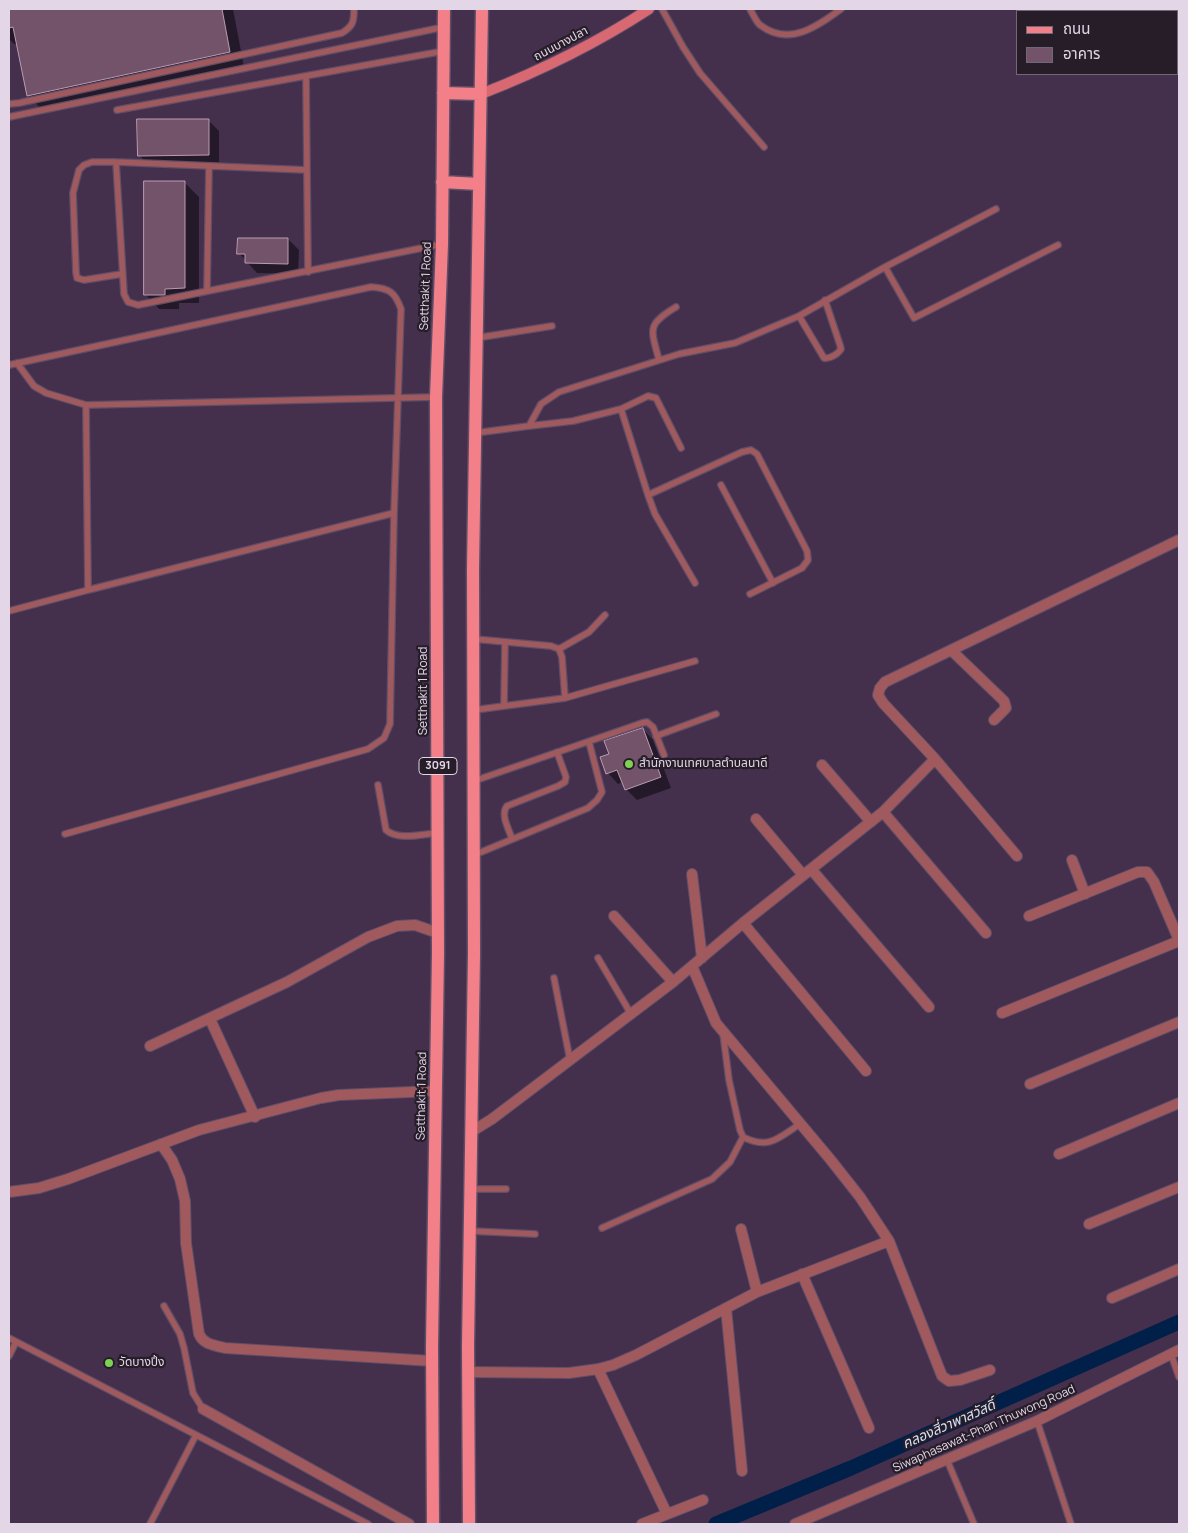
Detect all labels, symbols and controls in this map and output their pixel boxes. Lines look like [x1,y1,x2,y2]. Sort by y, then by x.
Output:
legend [1016,10,1178,75]
text: ถนน [1063,18,1090,39]
street label: ถนนบางปลา [531,24,591,64]
text: อาคาร [1063,43,1100,64]
street label: Setthakit 1 Road [417,241,435,331]
street label: Setthakit 1 Road [417,647,431,735]
place label: สำนักงานเทศบาลตำบลนาดี [639,757,768,771]
road number: 3091 [419,758,457,774]
marker: สำนักงานเทศบาลตำบลนาดี [623,758,635,770]
street label: Setthakit 1 Road [414,1052,430,1140]
place label: วัดบางปิ้ง [119,1356,165,1370]
marker: วัดบางปิ้ง [103,1357,115,1369]
street label: Siwaphasawat-Phan Thuwong Road [891,1382,1077,1476]
water label: คลองสี่วาพาสวัสดิ์ [900,1397,998,1453]

